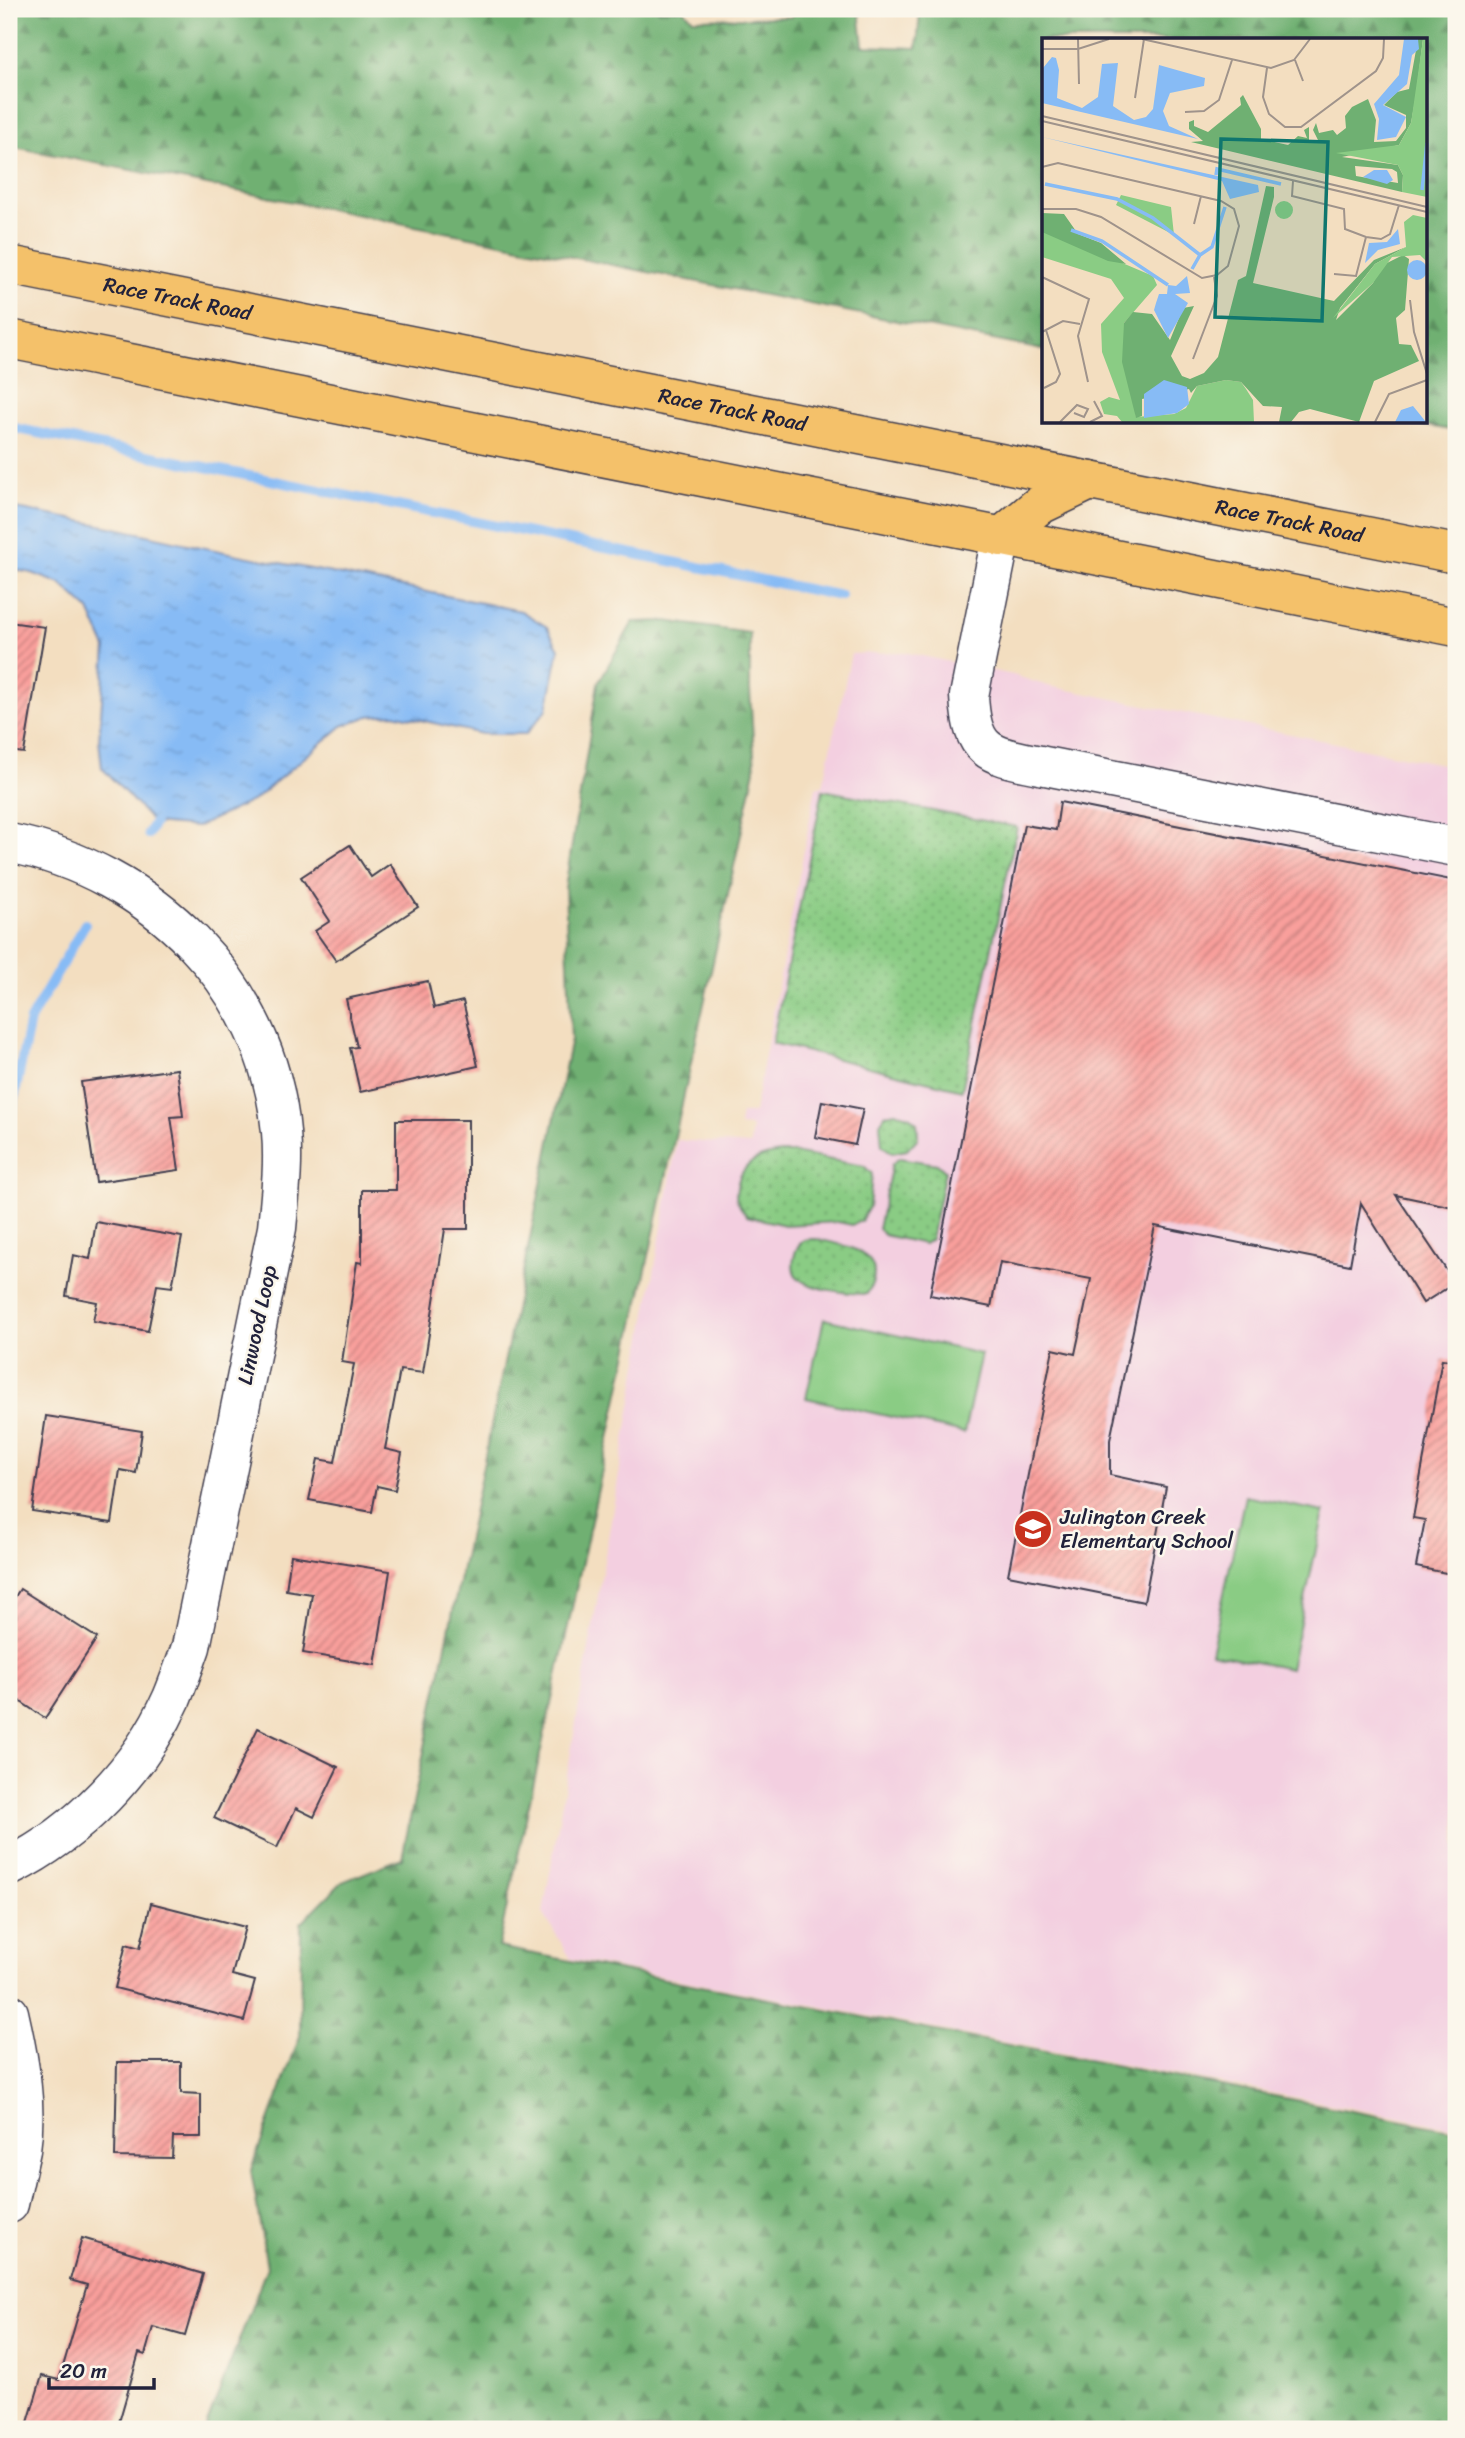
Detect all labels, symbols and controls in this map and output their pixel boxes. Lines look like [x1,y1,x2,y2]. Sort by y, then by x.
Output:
inset map [1042,38,1426,424]
street label: Race Track Road [100,265,257,332]
street label: Race Track Road [655,376,812,443]
street label: Race Track Road [1212,487,1369,555]
street label: Linwood Loop [226,1262,288,1388]
place label: Julington Creek Elementary School [1059,1498,1234,1560]
school or university icon: Julington Creek Elementary School [1012,1508,1054,1550]
scale bar [49,2347,154,2391]
text: 20 m [60,2352,107,2390]

